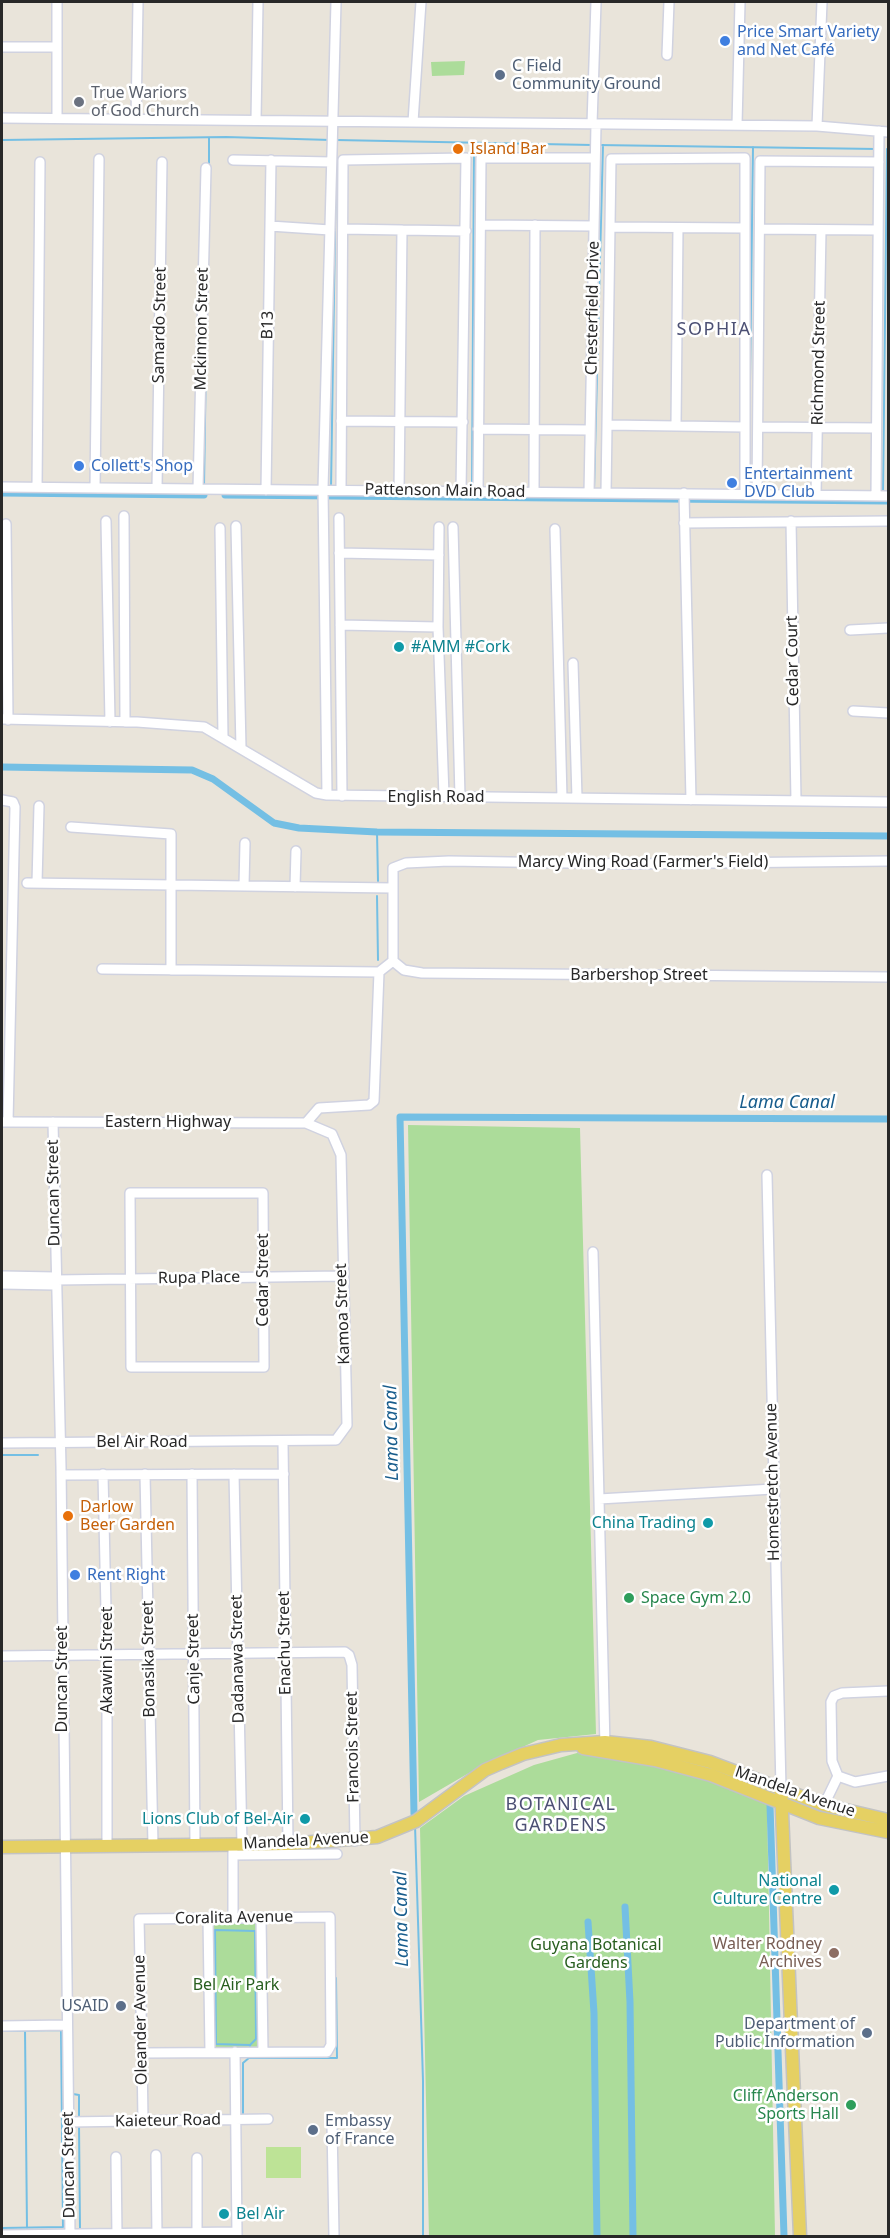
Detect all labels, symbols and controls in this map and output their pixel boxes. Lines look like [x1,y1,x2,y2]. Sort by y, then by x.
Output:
place label: Price Smart Variety and Net Café [737,22,879,60]
marker: Price Smart Variety and Net Café [718,34,732,48]
place label: C Field Community Ground [512,56,661,94]
marker: C Field Community Ground [493,68,507,82]
place label: True Wariors of God Church [91,83,199,121]
marker: True Wariors of God Church [72,95,86,109]
place label: Island Bar [470,139,546,159]
marker: Island Bar [451,142,465,156]
street label: Chesterfield Drive [582,241,604,375]
street label: Samardo Street [149,267,171,383]
street label: Mckinnon Street [191,267,213,391]
street label: Richmond Street [808,300,830,426]
street label: B13 [258,310,278,340]
district label: SOPHIA [677,319,751,341]
place label: Collett's Shop [91,456,193,476]
marker: Collett's Shop [72,459,86,473]
place label: Entertainment DVD Club [744,464,853,502]
marker: Entertainment DVD Club [725,476,739,490]
street label: Pattenson Main Road [365,480,525,502]
street label: Cedar Court [783,615,803,707]
place label: #AMM #Cork [411,637,510,657]
marker: #AMM #Cork [392,640,406,654]
street label: English Road [387,787,485,807]
street label: Marcy Wing Road (Farmer's Field) [518,852,768,872]
street label: Barbershop Street [570,965,708,985]
water label: Lama Canal [739,1092,835,1114]
street label: Eastern Highway [105,1112,231,1132]
street label: Duncan Street [43,1139,65,1247]
street label: Cedar Street [253,1233,273,1327]
street label: Kamoa Street [332,1263,354,1365]
street label: Rupa Place [158,1268,240,1288]
water label: Lama Canal [380,1385,404,1481]
street label: Homestretch Avenue [762,1403,784,1561]
street label: Bel Air Road [96,1432,188,1452]
place label: Darlow Beer Garden [80,1497,175,1535]
marker: Darlow Beer Garden [61,1509,75,1523]
place label: China Trading [592,1513,696,1533]
marker: China Trading [701,1516,715,1530]
place label: Rent Right [87,1565,165,1585]
marker: Rent Right [68,1568,82,1582]
place label: Space Gym 2.0 [641,1588,751,1608]
street label: Enachu Street [274,1591,296,1695]
marker: Space Gym 2.0 [622,1591,636,1605]
street label: Dadanawa Street [227,1594,249,1724]
street label: Bonasika Street [138,1600,160,1718]
street label: Akawini Street [97,1606,117,1714]
street label: Canje Street [184,1613,204,1705]
street label: Duncan Street [52,1626,72,1732]
street label: Francois Street [342,1691,364,1803]
street label: Mandela Avenue [732,1762,858,1822]
district label: BOTANICAL GARDENS [505,1794,617,1836]
place label: Lions Club of Bel-Air [142,1809,293,1829]
marker: Lions Club of Bel-Air [298,1812,312,1826]
street label: Mandela Avenue [243,1828,369,1854]
water label: Lama Canal [390,1871,414,1967]
place label: National Culture Centre [713,1871,822,1909]
marker: National Culture Centre [827,1883,841,1897]
street label: Coralita Avenue [175,1907,293,1929]
place label: Walter Rodney Archives [713,1934,822,1972]
park label: Guyana Botanical Gardens [530,1935,662,1973]
marker: Walter Rodney Archives [827,1946,841,1960]
street label: Oleander Avenue [130,1955,152,2085]
park label: Bel Air Park [193,1975,279,1995]
place label: USAID [61,1996,109,2016]
marker: USAID [114,1999,128,2013]
place label: Department of Public Information [715,2014,855,2052]
marker: Department of Public Information [860,2026,874,2040]
place label: Cliff Anderson Sports Hall [733,2086,839,2124]
marker: Cliff Anderson Sports Hall [844,2098,858,2112]
street label: Kaieteur Road [115,2110,221,2132]
street label: Duncan Street [58,2111,80,2219]
place label: Embassy of France [325,2111,395,2149]
marker: Embassy of France [306,2123,320,2137]
place label: Bel Air [236,2204,285,2224]
marker: Bel Air [217,2207,231,2221]

